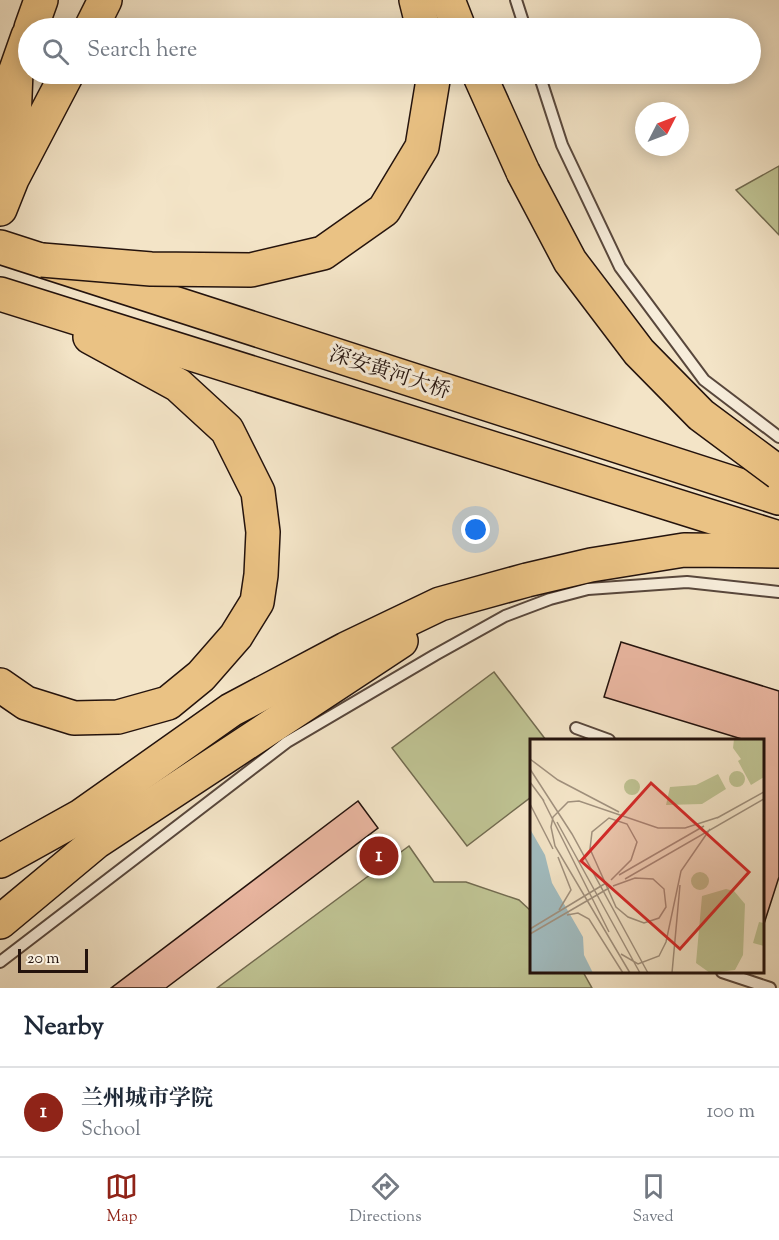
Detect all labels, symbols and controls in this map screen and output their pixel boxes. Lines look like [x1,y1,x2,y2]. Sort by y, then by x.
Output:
search box [18,18,761,84]
icon: search [39,35,72,68]
text: Search here [87,35,197,67]
north arrow [635,102,689,156]
street label: 深安黄河大桥 [325,340,454,408]
your location [461,515,490,544]
inset map [530,739,764,973]
pin: 1 [360,834,398,878]
scale bar [18,946,88,974]
text: 20 m [27,948,60,971]
text: Nearby [24,1009,104,1046]
text: 兰州城市学院 [81,1084,213,1116]
text: 1 [40,1098,47,1127]
text: 100 m [706,1098,755,1127]
text: School [81,1116,141,1145]
tab: Map [105,1170,138,1229]
tab: Directions [349,1170,422,1229]
tab: Saved [632,1170,674,1229]

